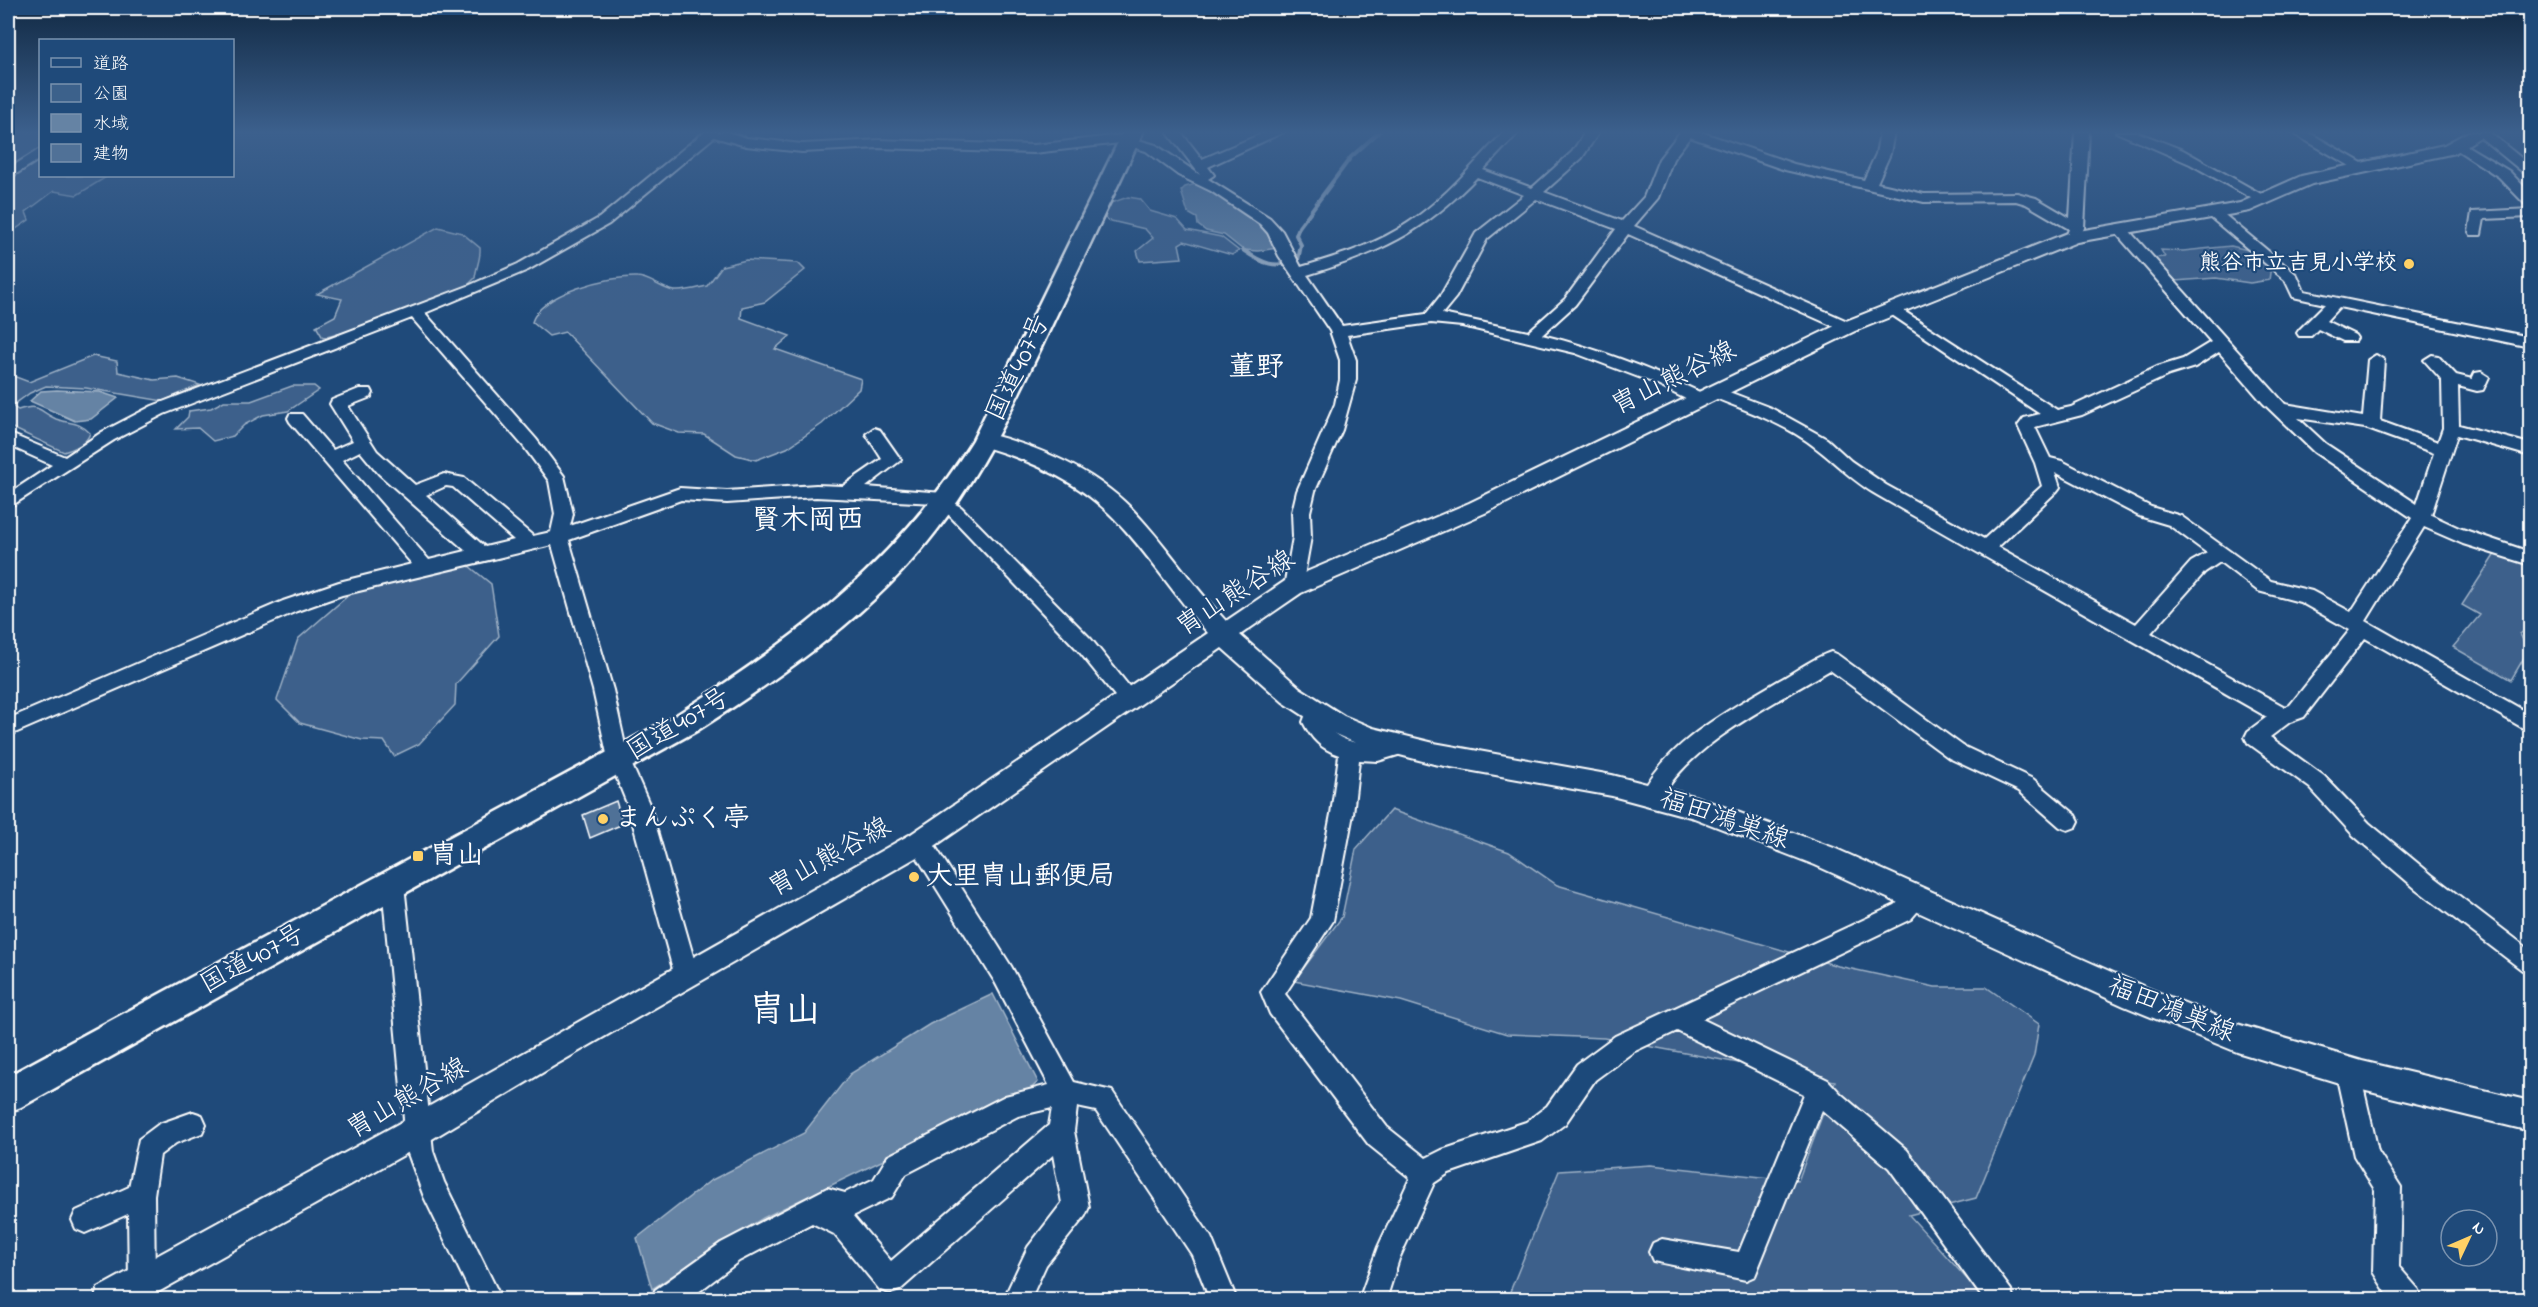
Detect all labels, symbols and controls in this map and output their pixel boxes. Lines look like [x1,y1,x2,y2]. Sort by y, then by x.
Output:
legend [39,39,234,177]
text: 道路 [93,52,129,78]
text: 公園 [93,82,129,108]
text: 水域 [93,112,129,138]
text: 建物 [93,142,129,168]
place label: 熊谷市立吉見小学校 [2199,248,2397,280]
marker: 熊谷市立吉見小学校 [2402,257,2416,271]
street label: 国道407号 [977,308,1061,428]
street label: 胄山熊谷線 [1605,332,1743,426]
district label: 董野 [1228,348,1284,389]
district label: 賢木岡西 [752,501,864,542]
street label: 胄山熊谷線 [1169,541,1303,647]
street label: 国道407号 [620,679,738,771]
street label: 福田鴻巣線 [1654,780,1794,860]
place label: まんぷく亭 [615,800,750,839]
street label: 胄山熊谷線 [762,808,898,908]
marker: まんぷく亭 [596,812,610,826]
place label: 冑山 [430,837,484,876]
marker: 冑山 [411,849,425,863]
place label: 大里冑山郵便局 [926,858,1115,897]
marker: 大里冑山郵便局 [907,870,921,884]
street label: 国道407号 [193,915,313,1005]
street label: 福田鴻巣線 [2101,967,2241,1053]
district label: 冑山 [749,986,821,1039]
street label: 胄山熊谷線 [340,1048,476,1150]
north arrow [2439,1208,2499,1268]
text: N [2466,1217,2491,1241]

